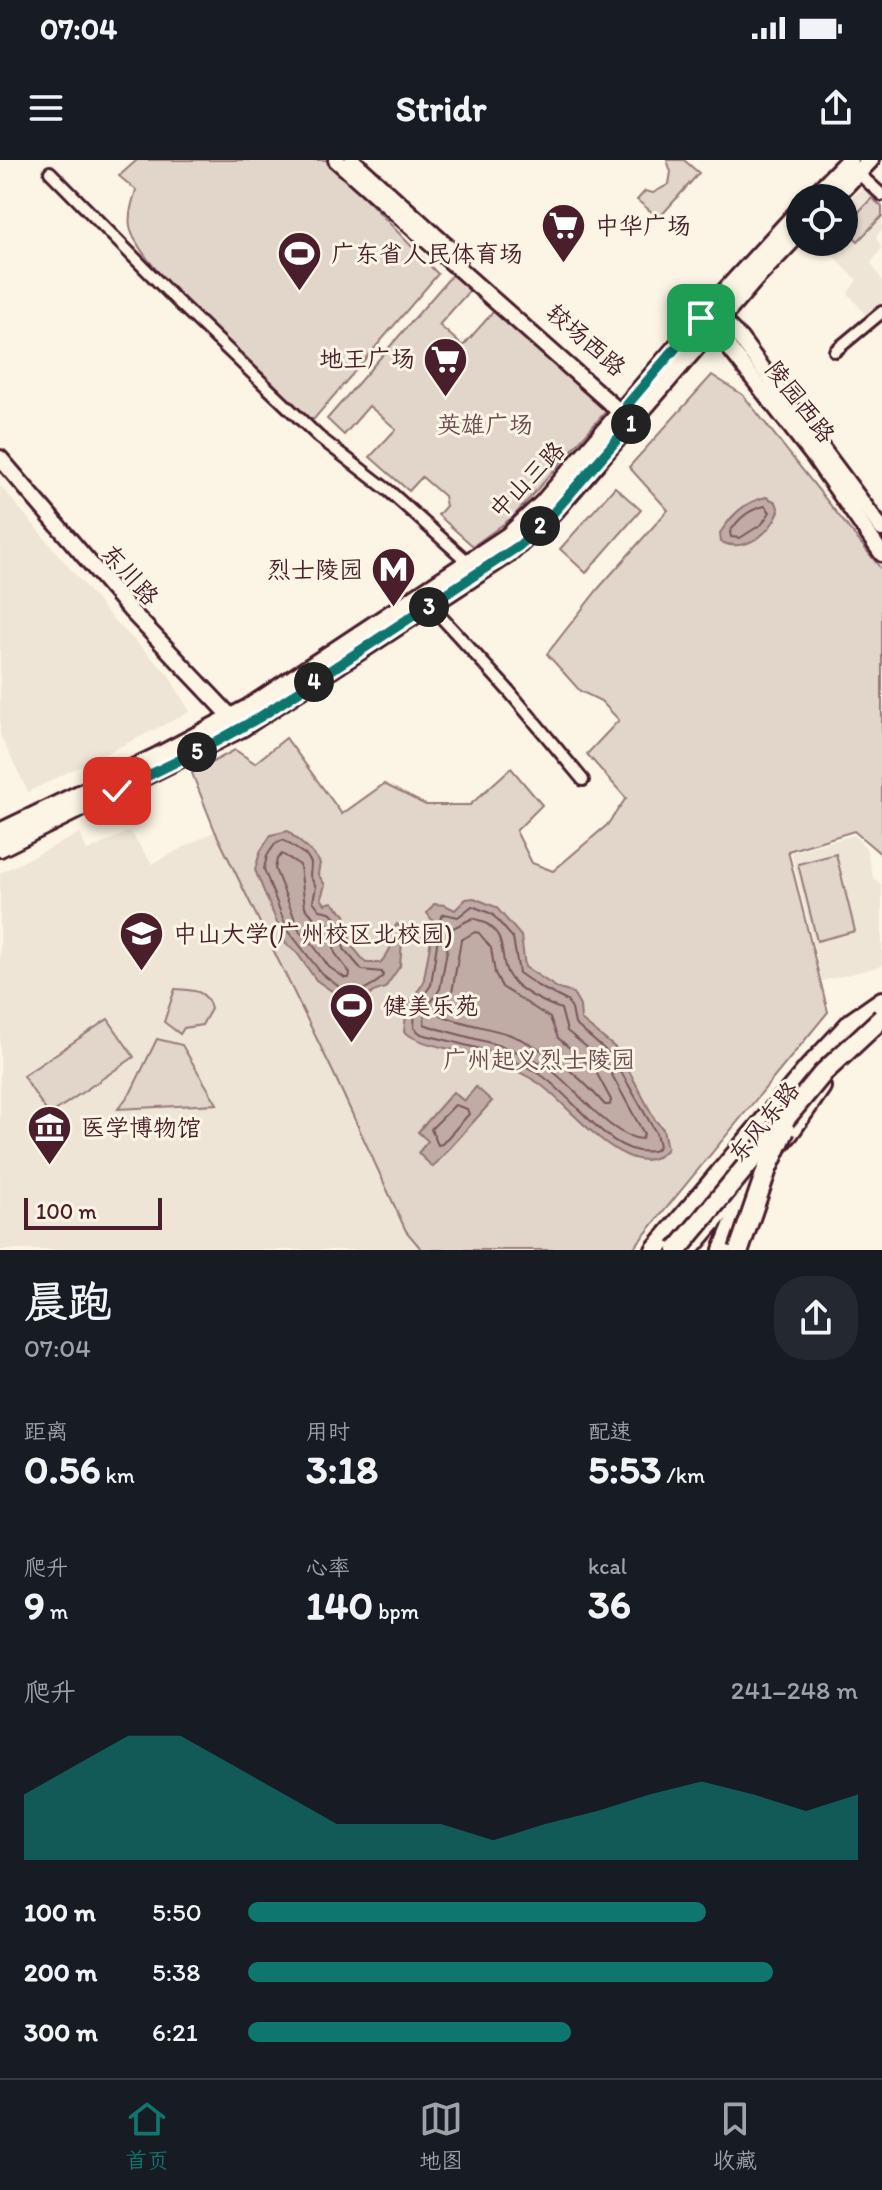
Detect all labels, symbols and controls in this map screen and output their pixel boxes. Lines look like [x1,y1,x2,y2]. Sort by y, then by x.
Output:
text: 07:04 [40,10,117,47]
icon: menu [24,86,68,130]
icon: share [814,86,858,130]
text: Stridr [396,87,486,130]
map controls [786,184,858,256]
button: locate [786,184,858,256]
supermarket icon: 中华广场 [540,202,588,265]
place label: 中华广场 [595,211,691,240]
sports icon: 广东省人民体育场 [276,230,324,293]
place label: 广东省人民体育场 [331,239,523,268]
pin [667,284,735,352]
icon: arrive [679,296,723,340]
street label: 较场西路 [541,297,632,382]
supermarket icon: 地王广场 [422,335,470,398]
place label: 地王广场 [319,344,415,373]
street label: 陵园西路 [759,355,841,448]
pin: 1 [611,404,651,444]
park label: 英雄广场 [437,410,533,439]
text: 1 [626,410,636,437]
street label: 中山三路 [483,435,570,524]
pin: 2 [520,506,560,546]
text: 2 [534,512,546,539]
street label: 东川路 [96,538,165,611]
metro station icon: 烈士陵园 [370,546,418,609]
place label: 烈士陵园 [267,555,363,584]
pin: 3 [409,587,449,627]
text: 3 [423,593,435,620]
pin: 4 [294,662,334,702]
text: 4 [307,668,321,695]
pin: 5 [177,732,217,772]
text: 5 [191,738,203,765]
pin [83,757,151,825]
icon: check [95,769,139,813]
school or university icon: 中山大学(广州校区北校园) [118,910,166,973]
place label: 中山大学(广州校区北校园) [173,919,453,948]
sports icon: 健美乐苑 [328,982,376,1045]
place label: 健美乐苑 [383,991,479,1020]
park label: 广州起义烈士陵园 [443,1045,635,1074]
street label: 东风东路 [722,1075,805,1168]
museum icon: 医学博物馆 [26,1104,74,1167]
place label: 医学博物馆 [81,1113,201,1142]
scale bar [24,1194,162,1230]
text: 100 m [36,1198,97,1225]
text: 晨跑 [24,1275,112,1328]
button: share [774,1276,858,1360]
text: 07:04 [24,1332,91,1364]
text: 距离 [24,1418,68,1445]
text: 用时 [306,1418,350,1445]
text: 配速 [588,1418,632,1445]
text: 0.56 [24,1445,101,1493]
text: 3:18 [306,1445,378,1493]
text: 5:53 [588,1445,662,1493]
text: km [101,1462,135,1489]
text: /km [662,1462,705,1489]
text: kcal [588,1553,627,1580]
text: 爬升 [24,1554,68,1581]
text: 心率 [306,1554,350,1581]
text: 36 [588,1580,631,1628]
text: 9 [24,1581,45,1629]
text: 140 [306,1581,373,1629]
text: m [45,1598,68,1625]
text: bpm [373,1598,419,1625]
text: 241–248 m [731,1674,858,1706]
text: 爬升 [24,1676,76,1708]
text: 100 m [24,1896,96,1928]
text: 5:50 [152,1896,202,1928]
text: 200 m [24,1956,97,1988]
text: 5:38 [152,1956,200,1988]
text: 300 m [24,2016,98,2048]
text: 6:21 [152,2016,198,2048]
tab: 首页 [125,2097,169,2174]
tab: 地图 [419,2097,463,2174]
tab: 收藏 [713,2097,757,2174]

